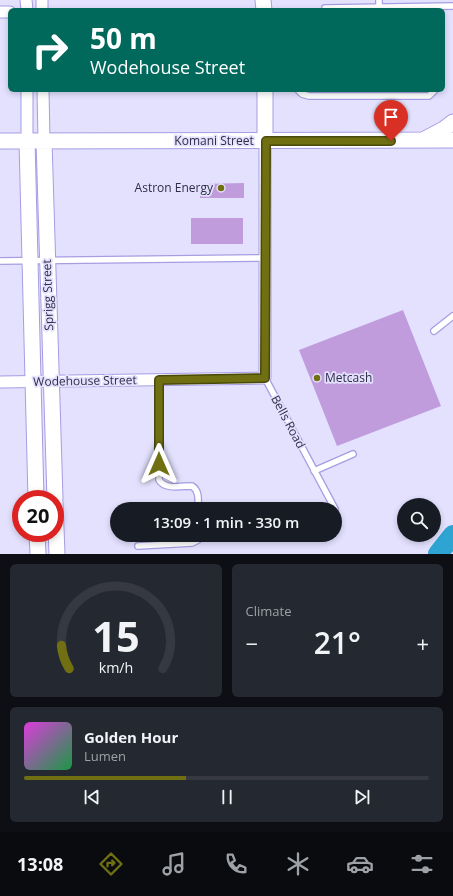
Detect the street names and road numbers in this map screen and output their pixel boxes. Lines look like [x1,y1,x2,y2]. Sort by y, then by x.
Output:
street label: Komani Street [174,132,254,149]
street label: Sprigg Street [38,259,57,331]
street label: Wodehouse Street [33,371,137,390]
street label: Bells Road [267,392,310,451]

